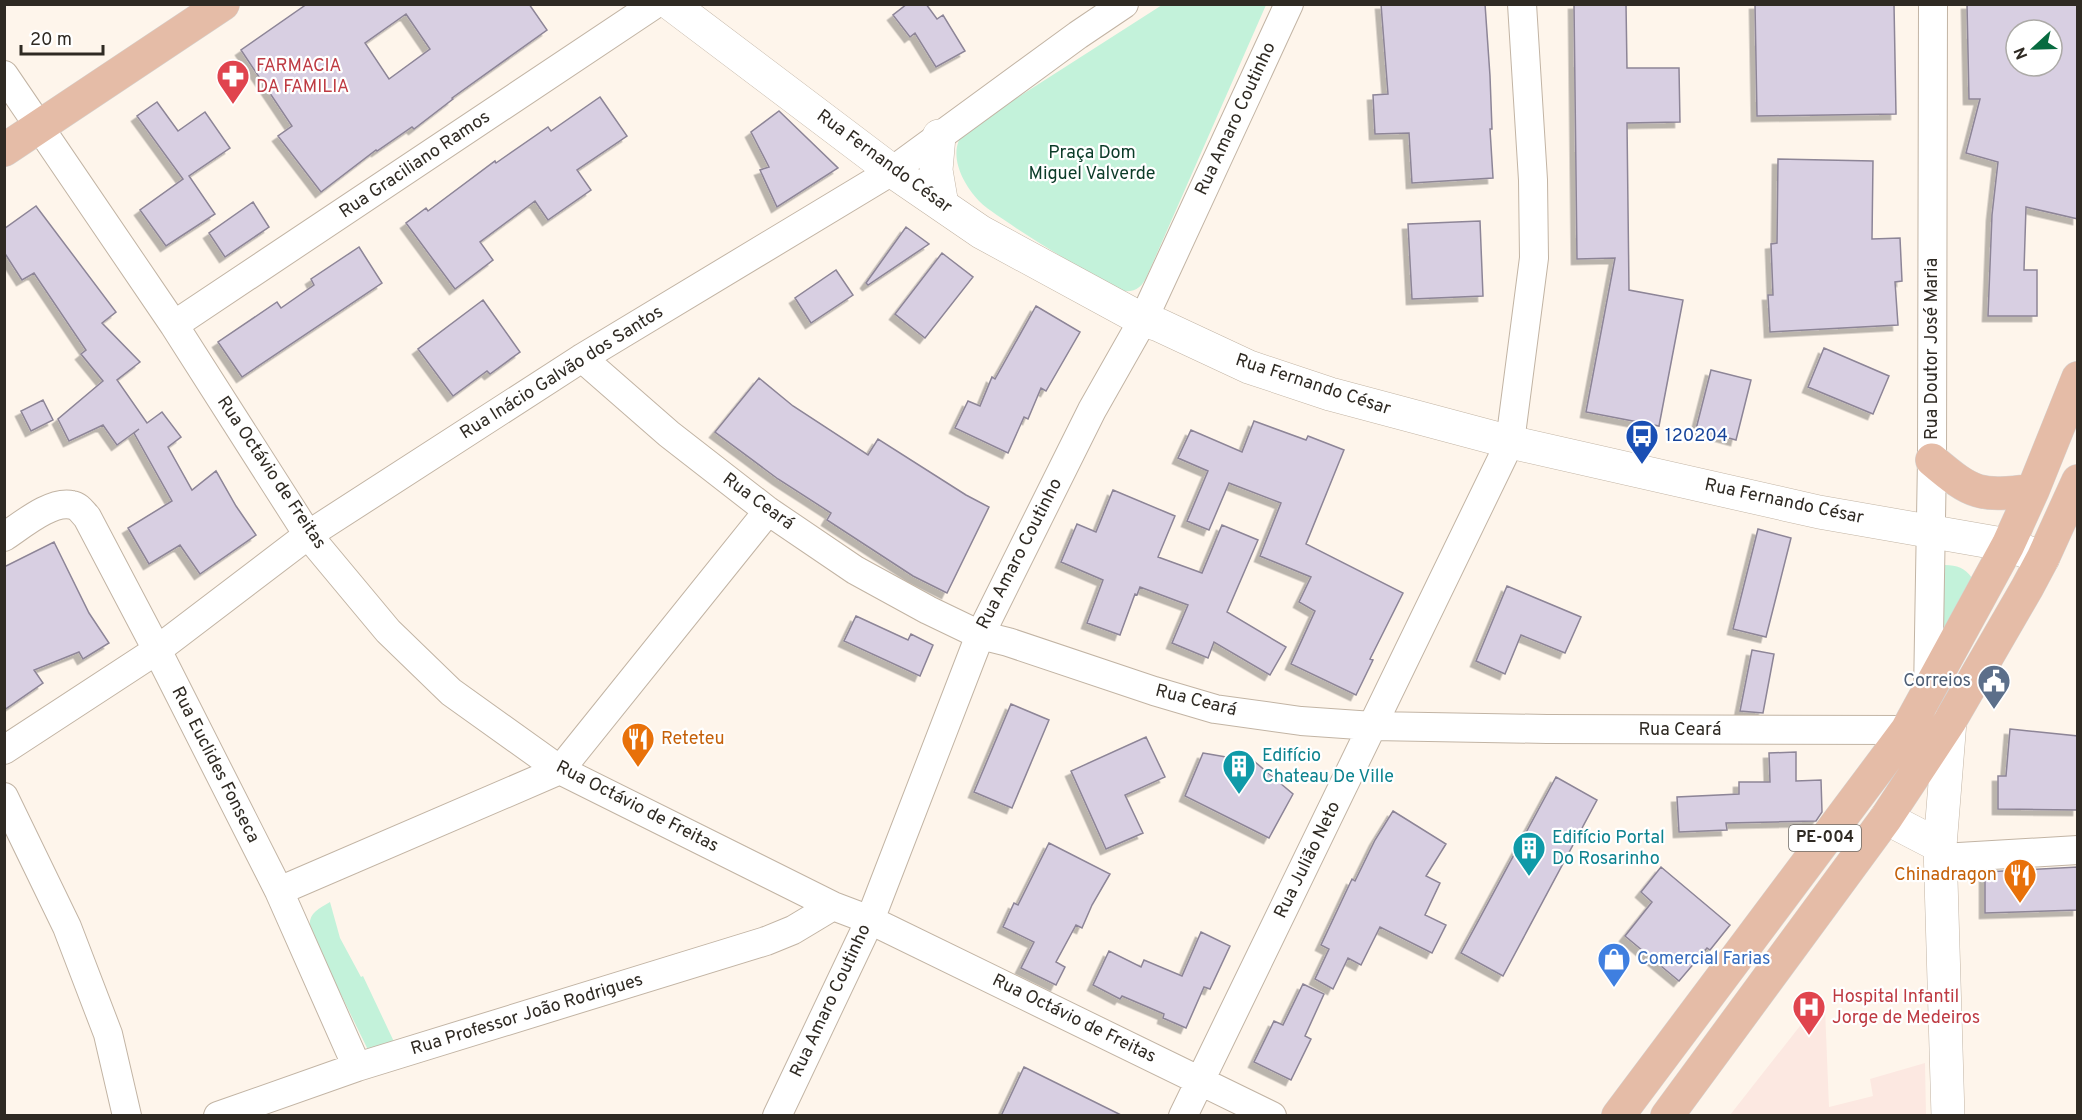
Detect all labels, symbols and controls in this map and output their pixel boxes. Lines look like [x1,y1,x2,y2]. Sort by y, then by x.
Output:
scale bar [21,18,104,56]
north arrow [2004,18,2064,78]
text: 20 m [30,29,72,52]
street label: Rua Amaro Coutinho [1190,39,1282,199]
text: N [2011,44,2033,62]
place label: FARMACIA DA FAMILIA [256,55,349,99]
pharmacy icon: FARMACIA DA FAMILIA [215,58,251,105]
street label: Rua Fernando César [812,105,956,219]
street label: Rua Graciliano Ramos [335,106,495,224]
park label: Praça Dom Miguel Valverde [1028,142,1156,186]
street label: Rua Doutor José Maria [1921,258,1944,440]
street label: Rua Inácio Galvão dos Santos [456,301,668,445]
street label: Rua Fernando César [1232,349,1394,421]
street label: Rua Octávio de Freitas [211,392,331,554]
bus stop icon: 120204 [1624,418,1660,465]
place label: 120204 [1665,425,1728,448]
street label: Rua Ceará [718,468,798,536]
street label: Rua Fernando César [1702,474,1866,530]
street label: Rua Amaro Coutinho [972,475,1068,633]
public building icon: Correios [1976,663,2012,710]
place label: Correios [1903,670,1971,693]
street label: Rua Ceará [1153,680,1239,722]
street label: Rua Euclides Fonseca [166,683,264,847]
street label: Rua Ceará [1638,719,1722,742]
restaurant icon: Reteteu [620,721,656,768]
place label: Reteteu [661,728,725,751]
place label: Edifício Chateau De Ville [1262,745,1394,789]
building icon: Edifício Chateau De Ville [1221,748,1257,795]
street label: Rua Octávio de Freitas [552,756,722,858]
street label: Rua Julião Neto [1270,798,1346,922]
road number: PE-004 [1789,825,1861,851]
place label: Edifício Portal Do Rosarinho [1552,827,1665,871]
building icon: Edifício Portal Do Rosarinho [1511,830,1547,877]
restaurant icon: Chinadragon [2002,857,2038,904]
place label: Chinadragon [1894,864,1997,887]
street label: Rua Amaro Coutinho [785,921,877,1081]
shop icon: Comercial Farias [1596,941,1632,988]
place label: Comercial Farias [1637,948,1770,971]
street label: Rua Professor João Rodrigues [408,969,646,1061]
street label: Rua Octávio de Freitas [988,969,1160,1069]
place label: Hospital Infantil Jorge de Medeiros [1832,986,1980,1030]
hospital icon: Hospital Infantil Jorge de Medeiros [1791,989,1827,1036]

